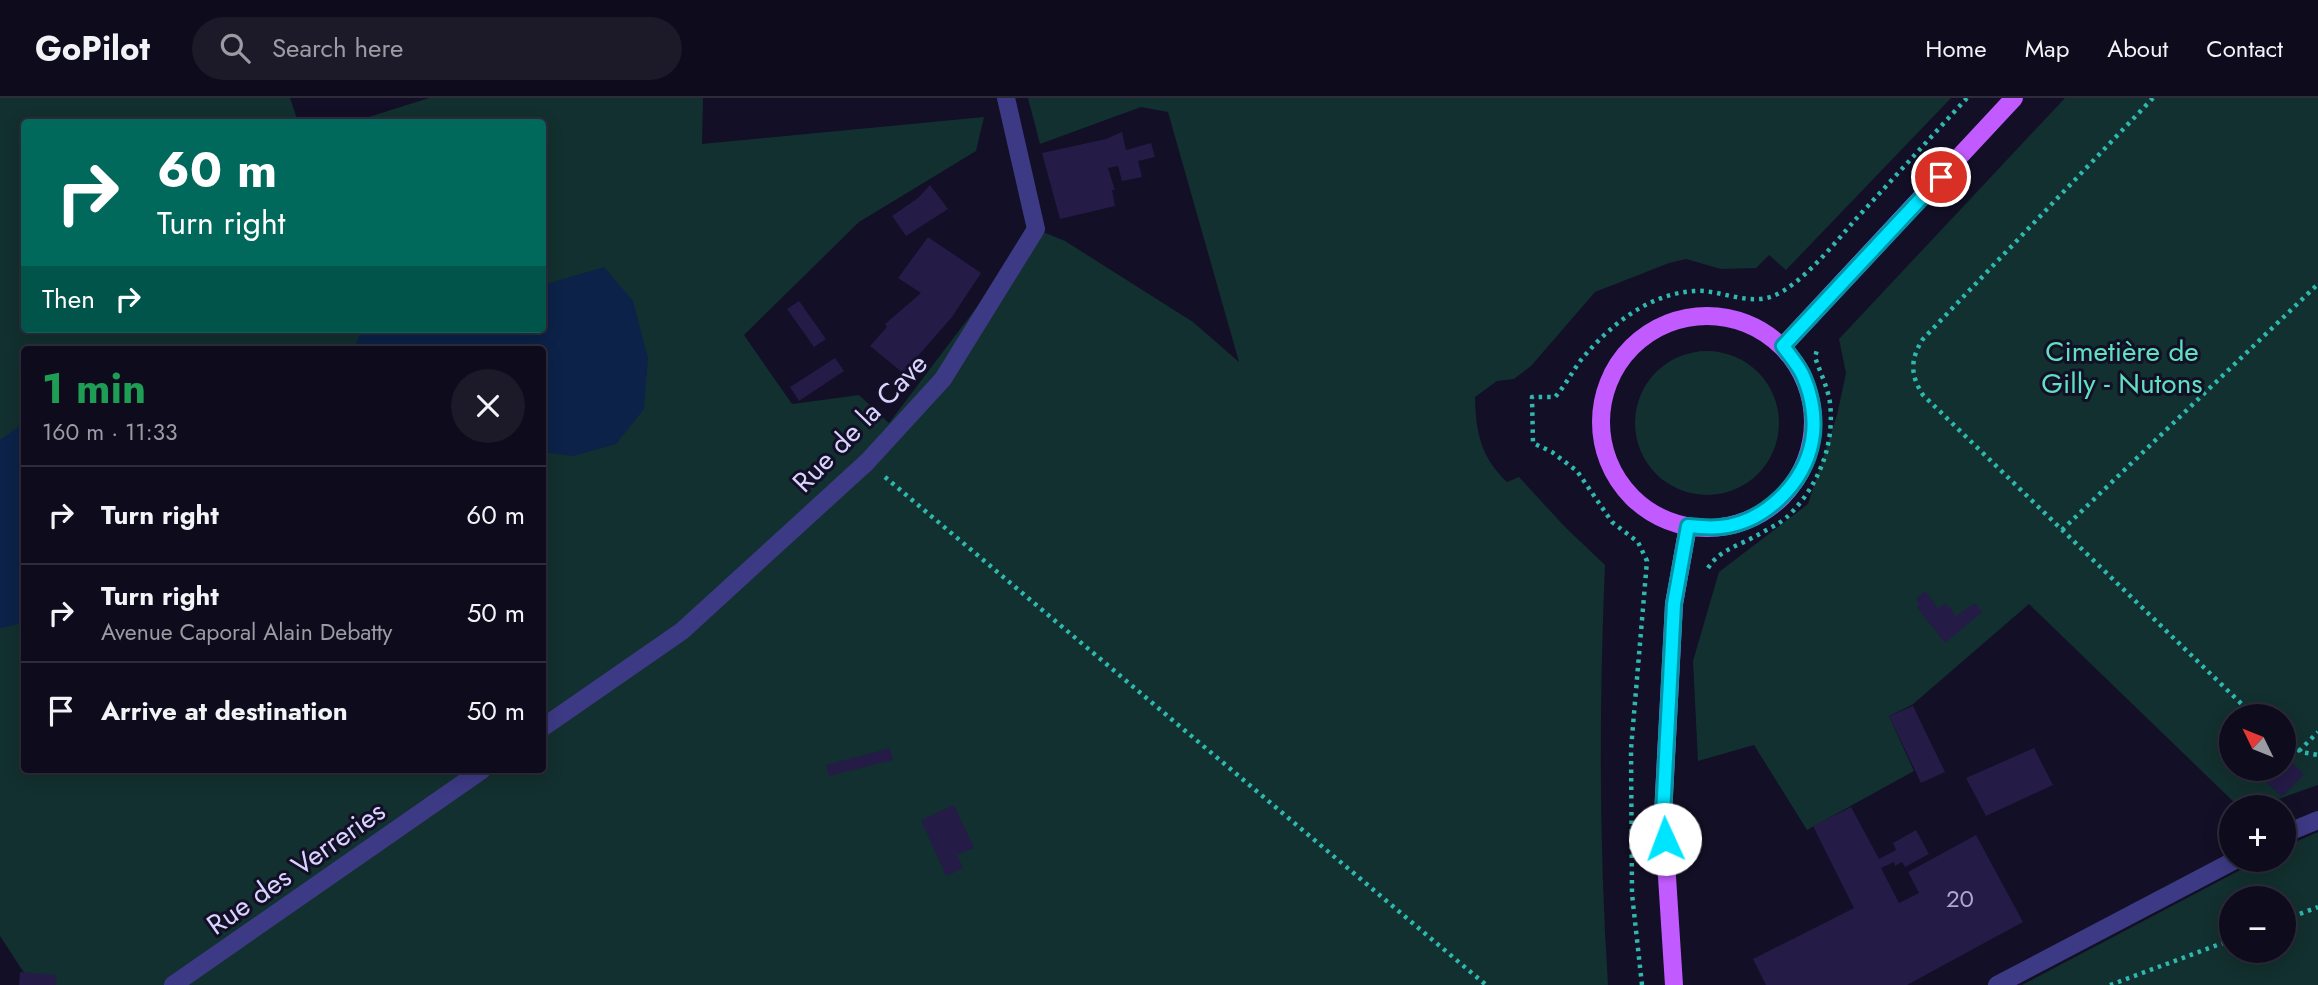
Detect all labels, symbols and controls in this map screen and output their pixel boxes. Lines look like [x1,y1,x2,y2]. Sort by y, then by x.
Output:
search box [192,17,682,80]
text: GoPilot [35,25,150,72]
icon: search [216,29,254,67]
text: Search here [272,29,403,67]
text: Home [1925,31,1987,66]
text: Map [2025,31,2069,66]
text: About [2107,31,2168,66]
text: Contact [2206,31,2283,66]
text: 60 m [157,135,277,205]
icon: right [42,147,133,238]
pin [1911,147,1971,207]
icon: arrive [1922,158,1960,196]
text: Turn right [157,200,286,246]
text: Then [42,280,95,318]
icon: right [109,280,147,318]
park label: Cimetière de Gilly - Nutons [2041,331,2203,404]
street label: Rue de la Cave [783,344,937,502]
text: 1 min [42,358,146,419]
button: close [451,369,525,443]
text: 160 m · 11:33 [42,415,178,449]
icon: right [42,496,80,534]
text: Turn right [101,496,219,534]
text: 60 m [466,496,525,534]
text: Turn right [101,577,219,615]
icon: right [42,594,80,632]
text: 50 m [467,594,525,632]
text: Avenue Caporal Alain Debatty [101,615,392,649]
icon: arrive [42,692,80,730]
text: Arrive at destination [101,692,348,730]
text: 50 m [467,692,525,730]
north arrow [2219,704,2296,780]
map controls [2219,704,2296,963]
street label: Rue des Verreries [198,791,394,945]
button: + [2219,795,2296,872]
position arrow [1628,802,1702,876]
house number: 20 [1946,881,1974,916]
button: − [2219,886,2296,963]

